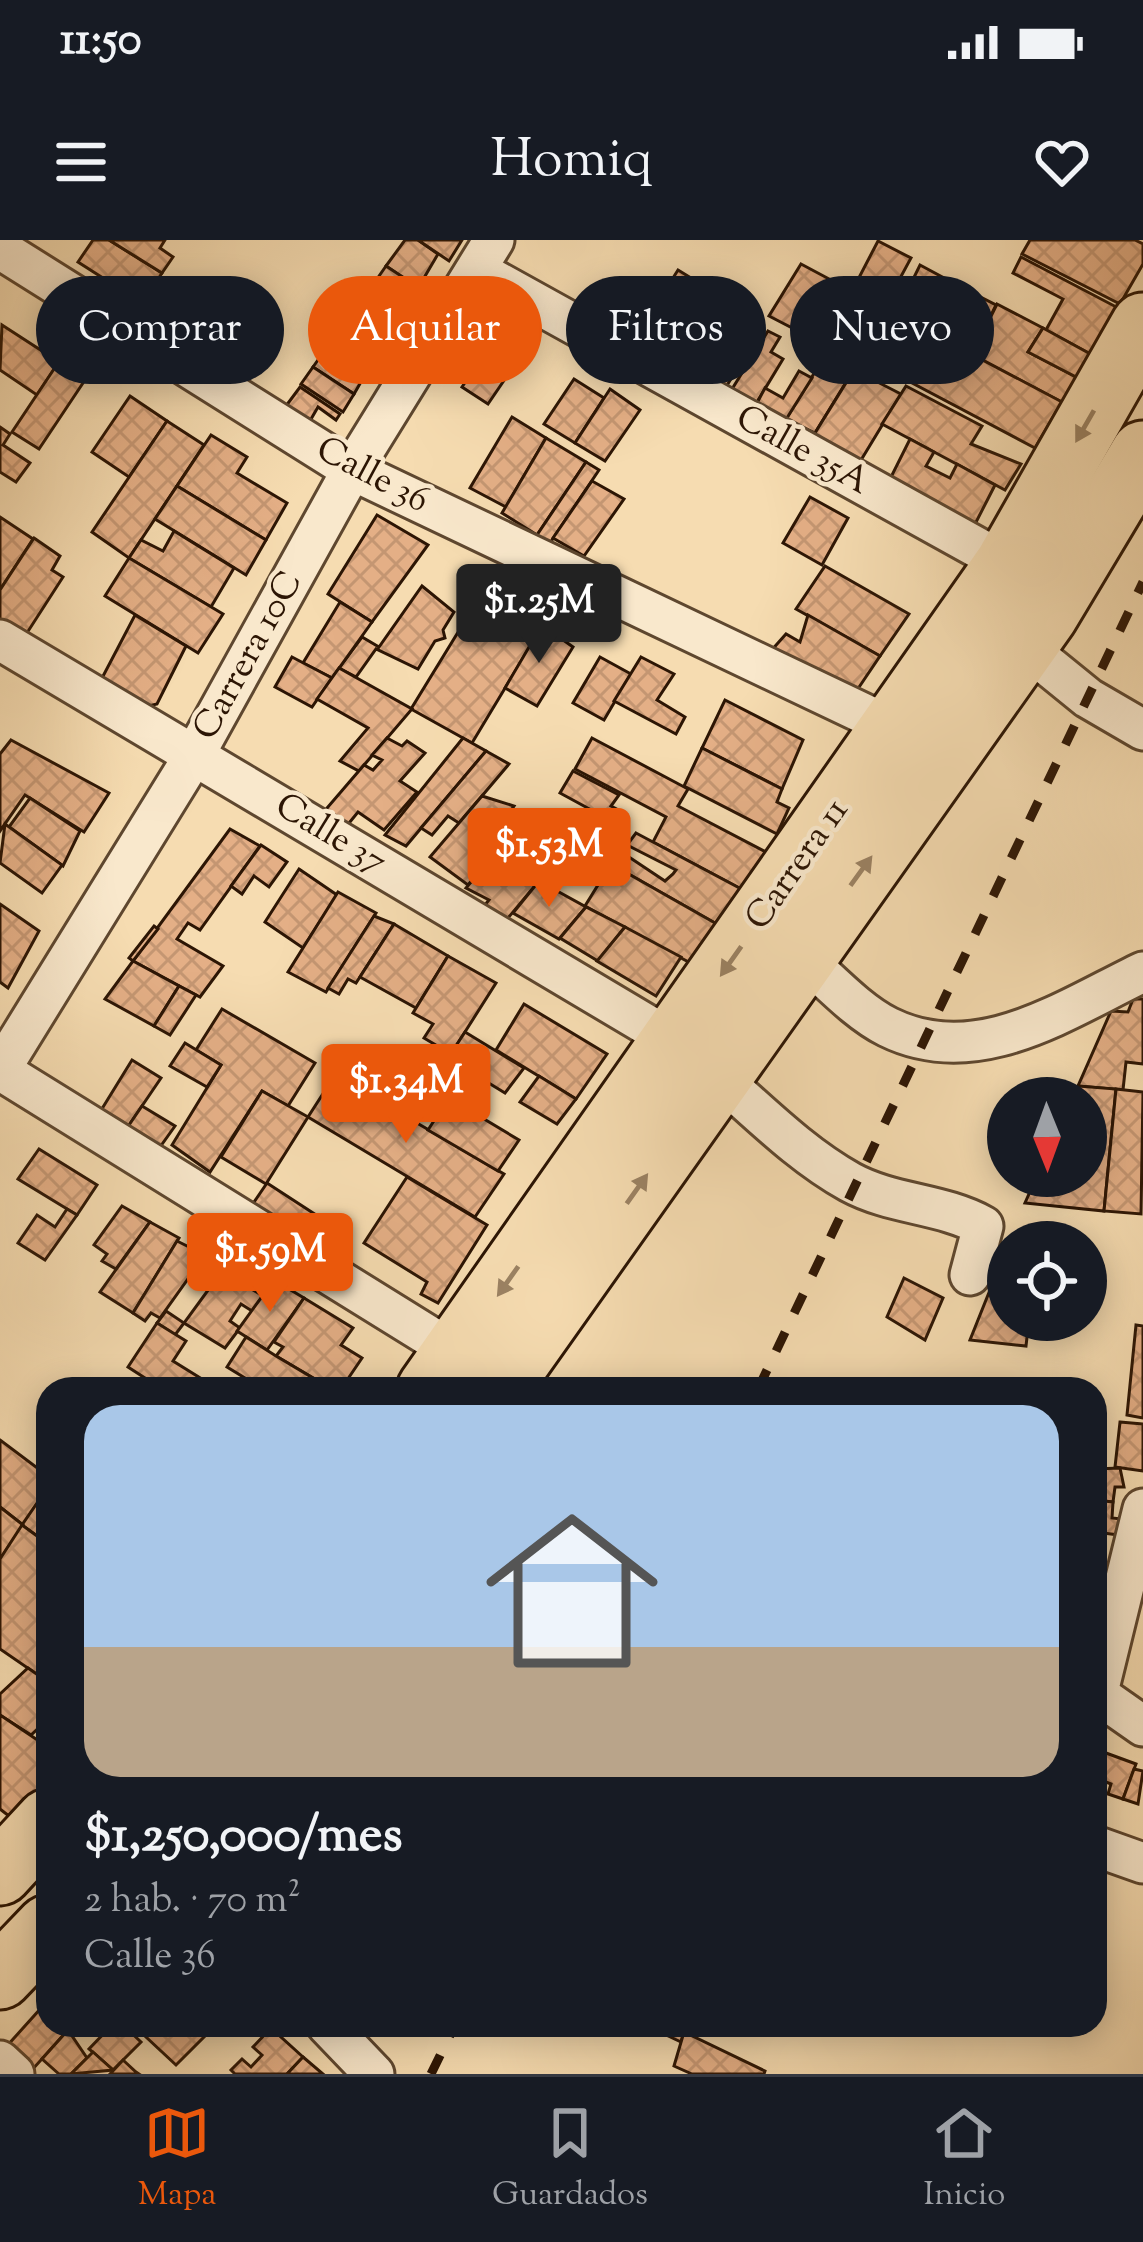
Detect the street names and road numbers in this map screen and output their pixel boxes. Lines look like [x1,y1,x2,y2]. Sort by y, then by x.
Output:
street label: Calle 35A [726,393,878,509]
street label: Calle 36 [306,425,438,527]
street label: Carrera 10C [181,562,317,750]
street label: Calle 37 [264,781,396,889]
street label: Carrera 11 [734,788,862,942]

